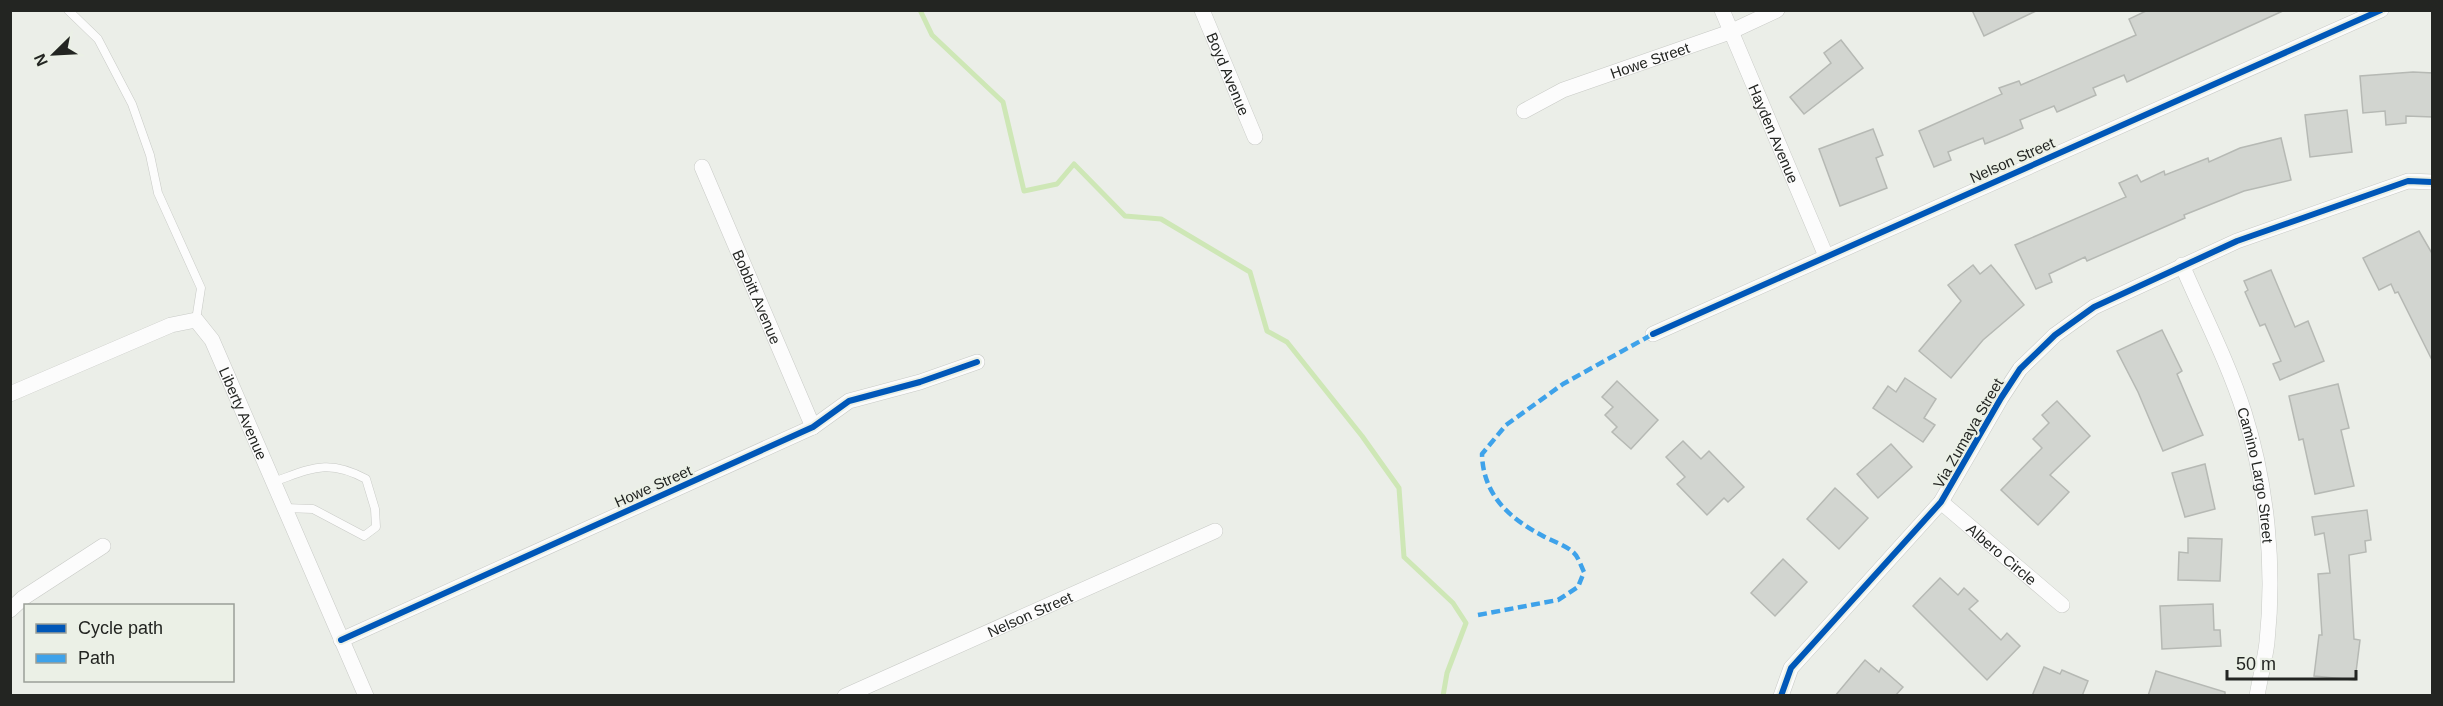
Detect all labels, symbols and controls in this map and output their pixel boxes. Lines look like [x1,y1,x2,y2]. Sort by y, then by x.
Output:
north arrow [24,24,84,84]
street label: Boyd Avenue [1204,30,1253,118]
street label: Howe Street [1608,38,1692,81]
text: N [31,51,51,69]
street label: Hayden Avenue [1746,81,1803,185]
street label: Nelson Street [1967,133,2058,186]
street label: Bobbitt Avenue [730,247,785,346]
street label: Liberty Avenue [216,364,271,462]
street label: Via Zumaya Street [1930,374,2007,491]
street label: Camino Largo Street [2234,405,2277,545]
street label: Howe Street [612,461,695,511]
street label: Albero Circle [1964,520,2040,588]
street label: Nelson Street [984,587,1075,640]
legend [24,604,234,682]
text: Cycle path [78,618,163,638]
scale bar [2227,643,2356,681]
text: Path [78,648,115,668]
text: 50 m [2236,654,2276,674]

